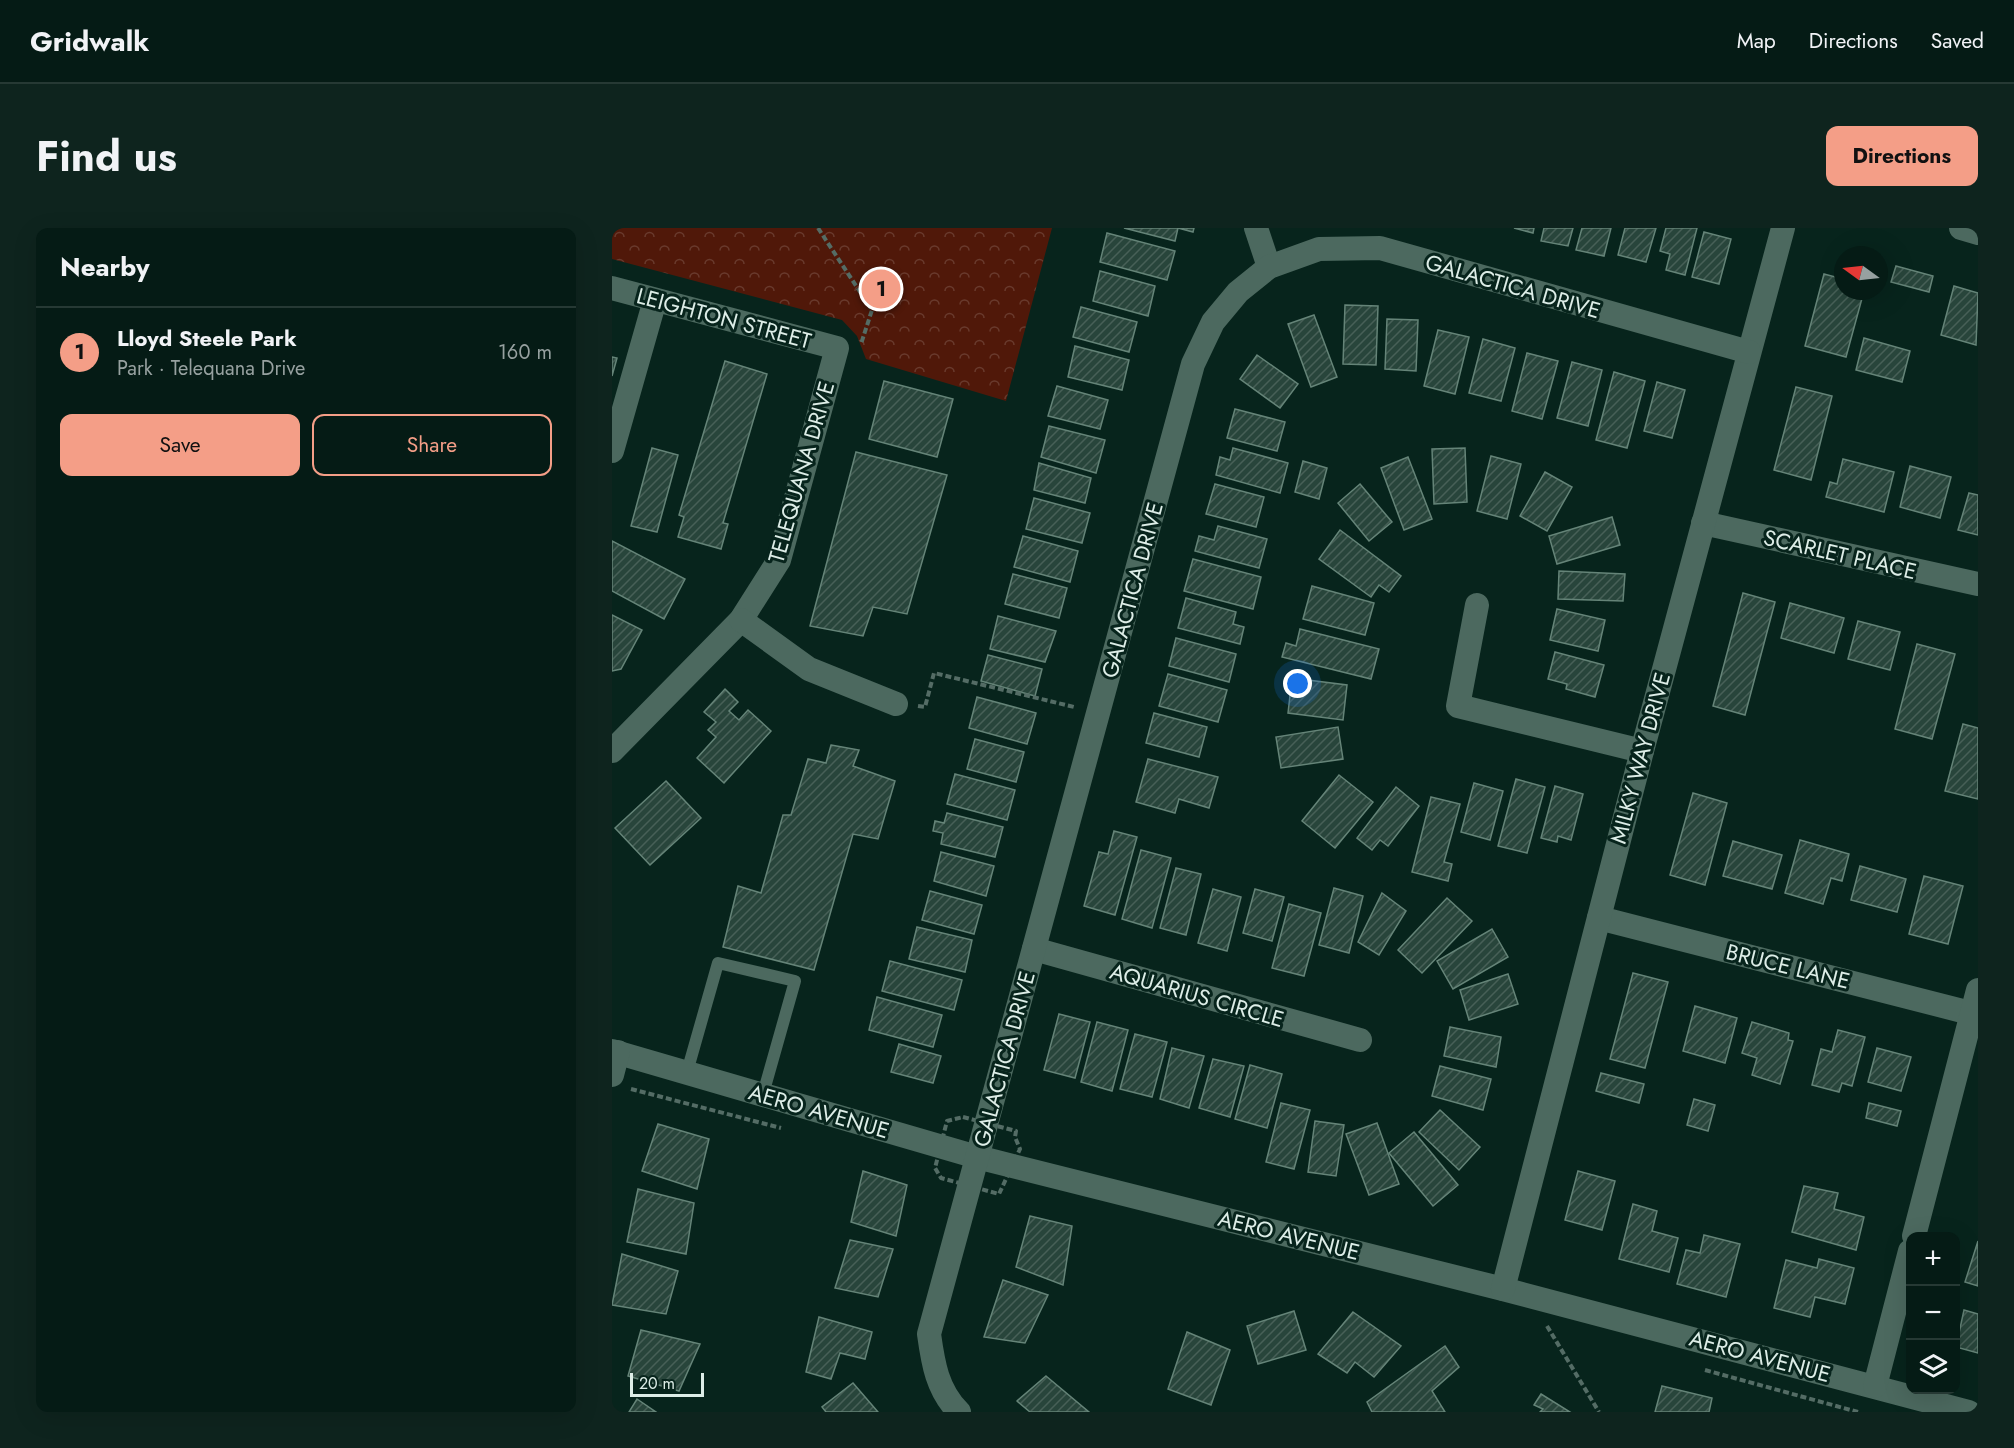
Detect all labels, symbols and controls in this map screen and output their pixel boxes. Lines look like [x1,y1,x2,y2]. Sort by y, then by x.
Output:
text: Gridwalk [30,21,149,62]
text: Map [1737,26,1776,56]
text: Directions [1809,26,1898,56]
text: Saved [1931,26,1984,56]
text: Find us [36,126,177,187]
button: Directions [1826,126,1978,186]
street label: GALACTICA DRIVE [1422,246,1604,326]
north arrow [1834,246,1888,300]
text: Nearby [60,248,149,286]
pin: 1 [862,266,900,312]
street label: LEIGHTON STREET [633,279,816,357]
text: Lloyd Steele Park [117,322,297,354]
text: 1 [74,338,85,367]
text: 160 m [498,338,552,367]
text: Park · Telequana Drive [117,354,305,383]
street label: TELEQUANA DRIVE [760,377,842,567]
button: Save [60,414,300,476]
button: Share [312,414,552,476]
street label: GALACTICA DRIVE [1093,499,1171,681]
street label: SCARLET PLACE [1760,521,1920,587]
your location [1283,669,1312,698]
street label: MILKY WAY DRIVE [1602,669,1678,847]
street label: BRUCE LANE [1723,935,1853,997]
street label: AQUARIUS CIRCLE [1106,955,1288,1035]
street label: GALACTICA DRIVE [965,968,1043,1150]
street label: AERO AVENUE [745,1076,893,1146]
street label: AERO AVENUE [1215,1202,1363,1268]
map controls [1906,1232,1960,1394]
button: + [1906,1232,1960,1286]
button: − [1906,1286,1960,1340]
street label: AERO AVENUE [1686,1322,1834,1390]
button: layers [1906,1340,1960,1394]
scale bar [630,1370,704,1398]
text: 20 m [639,1372,675,1395]

